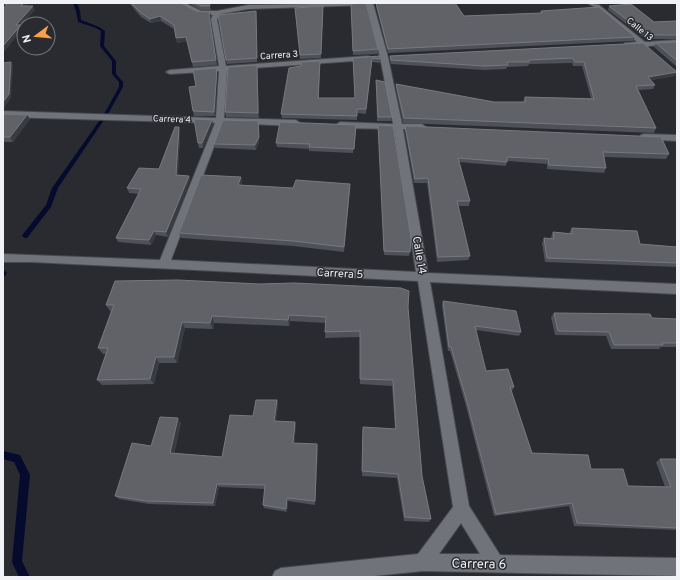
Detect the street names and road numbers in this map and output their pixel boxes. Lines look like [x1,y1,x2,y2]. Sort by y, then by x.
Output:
street label: Calle 13 [624,15,655,43]
street label: Carrera 3 [260,49,298,62]
street label: Carrera 4 [153,113,192,126]
street label: Calle 14 [409,235,429,275]
street label: Carrera 5 [316,266,364,282]
street label: Carrera 6 [451,557,506,573]

